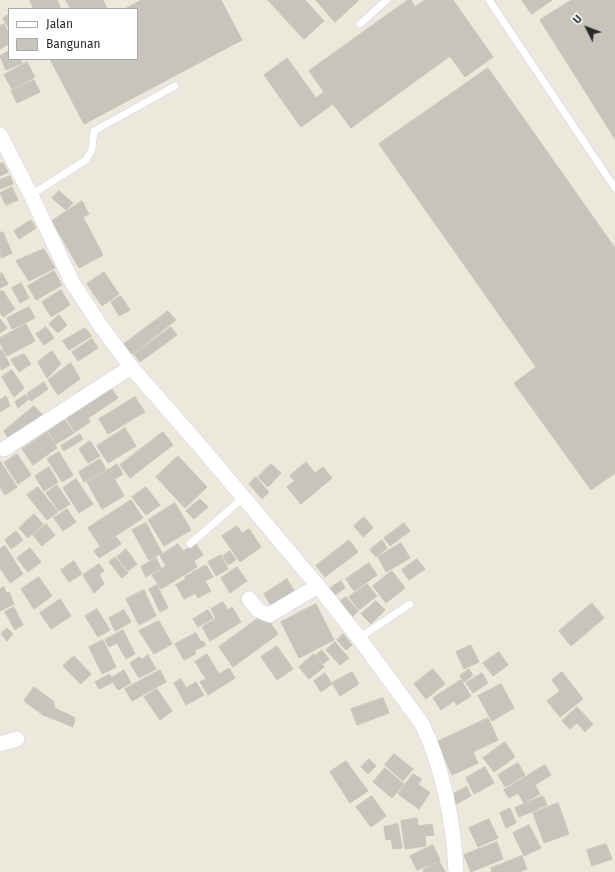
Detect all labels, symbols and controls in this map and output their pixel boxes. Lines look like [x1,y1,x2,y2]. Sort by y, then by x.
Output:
legend [8,8,138,60]
north arrow [567,8,607,48]
text: U [570,13,585,27]
text: Jalan [46,17,73,31]
text: Bangunan [46,37,101,51]

